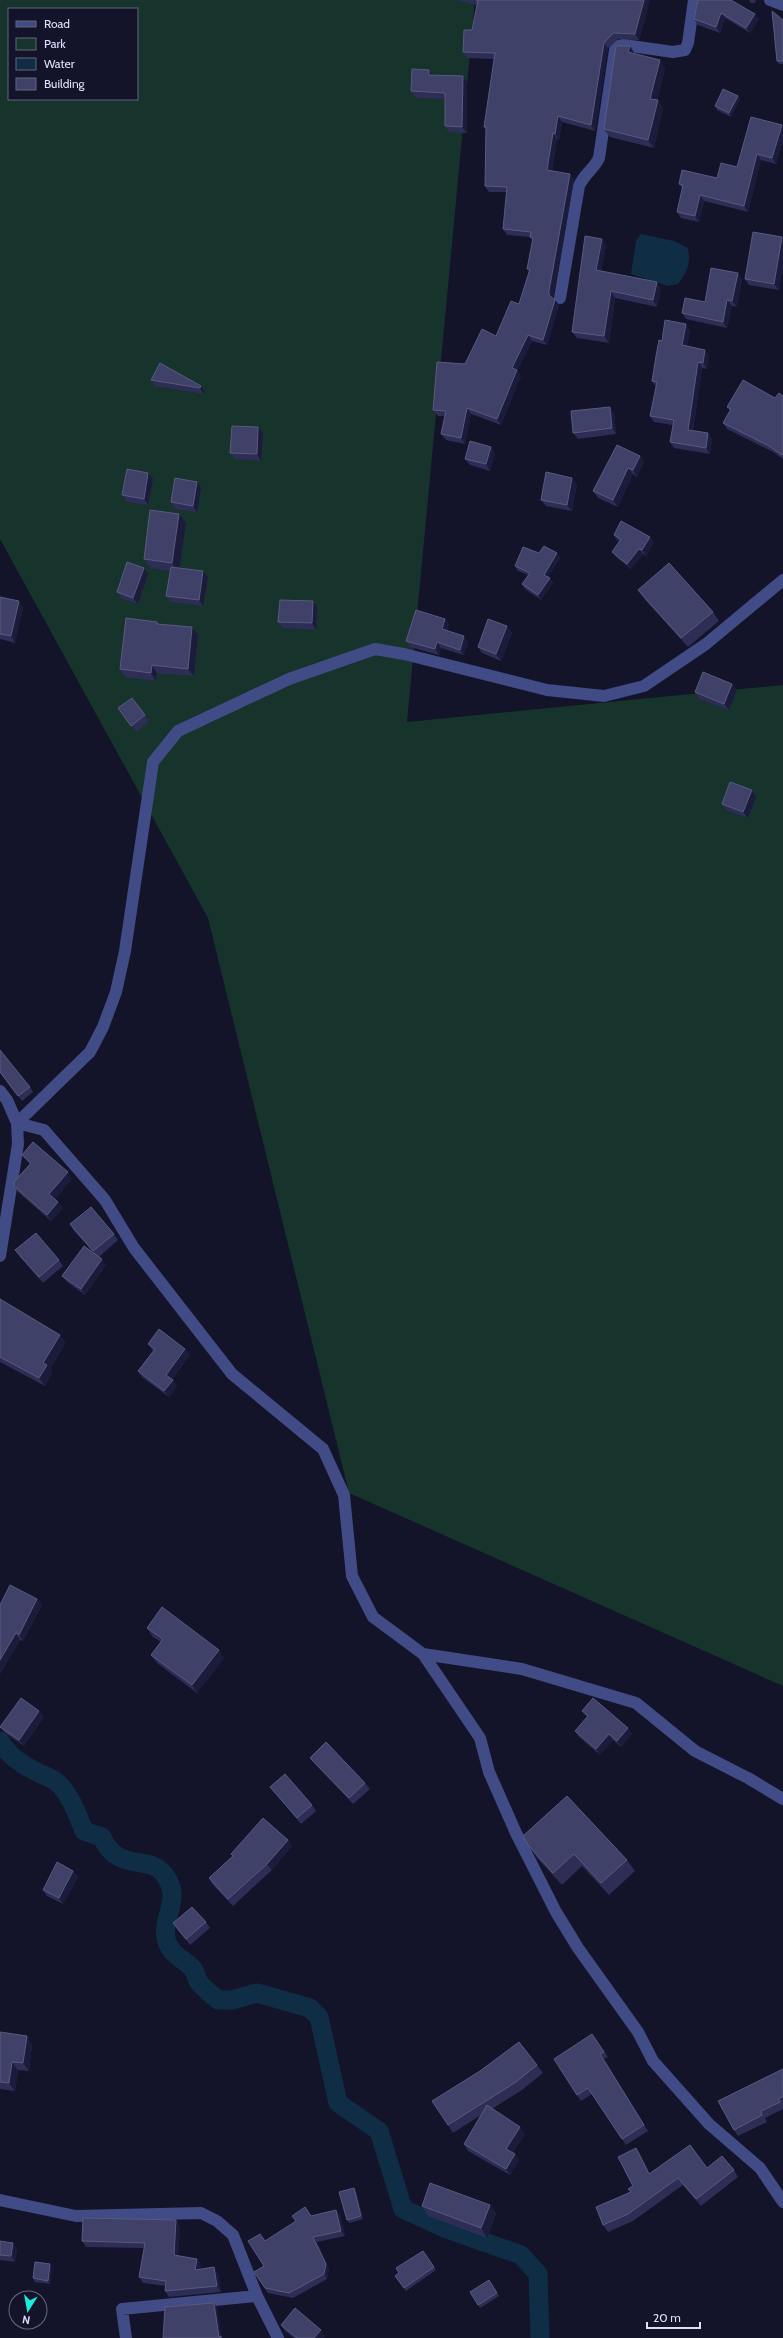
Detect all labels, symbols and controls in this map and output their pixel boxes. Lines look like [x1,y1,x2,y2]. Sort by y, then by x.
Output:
legend [8,8,138,100]
text: Road [44,16,70,31]
text: Park [44,36,66,51]
text: Water [44,56,75,71]
text: Building [44,76,86,91]
north arrow [8,2290,48,2330]
scale bar [647,2304,700,2330]
text: 20 m [653,2310,681,2325]
text: N [21,2312,31,2327]

